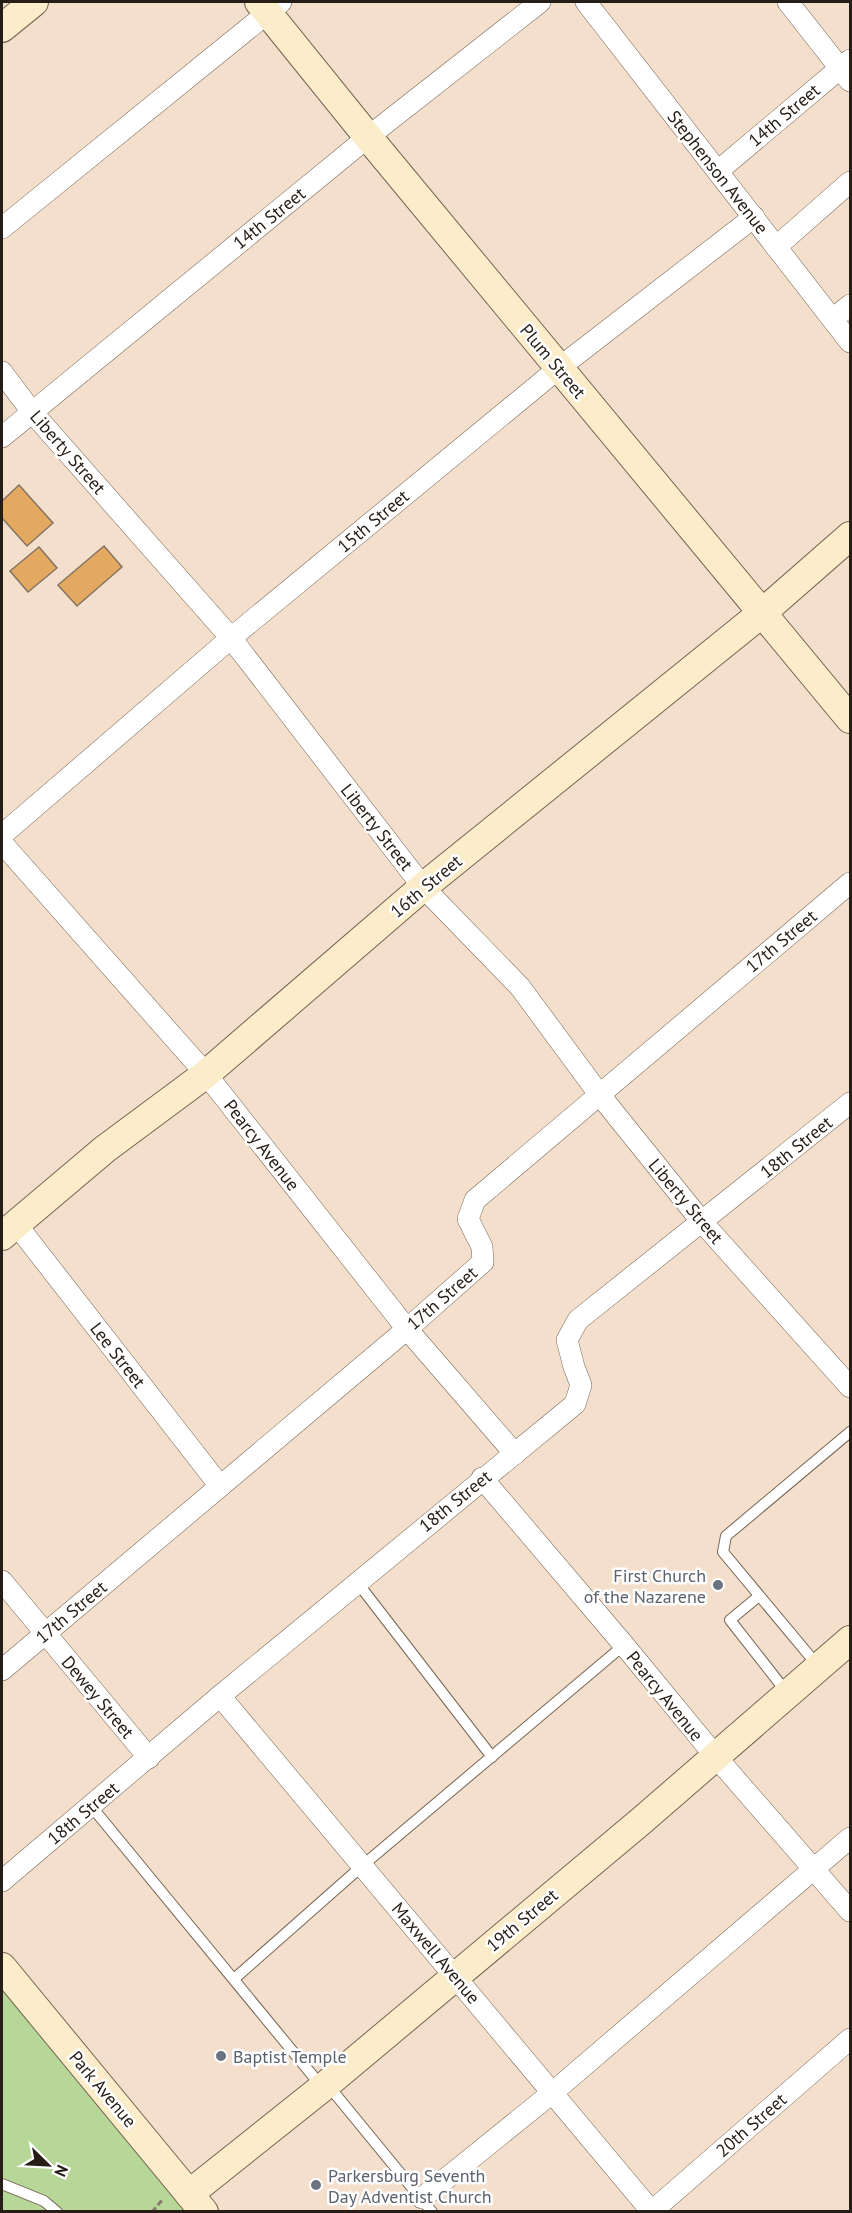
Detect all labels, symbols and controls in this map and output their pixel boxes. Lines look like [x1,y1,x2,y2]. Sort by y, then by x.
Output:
street label: 14th Street [744,78,824,152]
street label: Stephenson Avenue [663,106,773,238]
street label: 14th Street [228,182,310,254]
street label: Plum Street [515,319,591,403]
street label: Liberty Street [25,405,111,499]
street label: 15th Street [333,484,413,558]
street label: Liberty Street [336,779,418,875]
street label: 16th Street [386,849,466,923]
street label: 17th Street [741,905,821,977]
street label: Pearcy Avenue [219,1095,305,1195]
street label: 18th Street [755,1111,837,1183]
street label: Liberty Street [644,1154,728,1248]
street label: 17th Street [402,1261,482,1335]
street label: Lee Street [85,1318,151,1392]
street label: 18th Street [414,1465,496,1537]
place label: First Church of the Nazarene [584,1564,706,1608]
street label: 17th Street [31,1576,111,1648]
marker: First Church of the Nazarene [711,1578,725,1592]
street label: Pearcy Avenue [622,1646,708,1746]
street label: Dewey Street [57,1651,139,1743]
street label: 18th Street [43,1776,123,1850]
street label: 19th Street [482,1883,562,1957]
street label: Maxwell Avenue [387,1898,485,2008]
place label: Baptist Temple [233,2045,347,2068]
street label: Park Avenue [64,2046,142,2132]
marker: Baptist Temple [214,2049,228,2063]
street label: 20th Street [711,2088,791,2162]
north arrow [18,2135,78,2195]
text: N [50,2162,73,2180]
place label: Parkersburg Seventh Day Adventist Church [328,2164,492,2208]
marker: Parkersburg Seventh Day Adventist Church [309,2178,323,2192]

